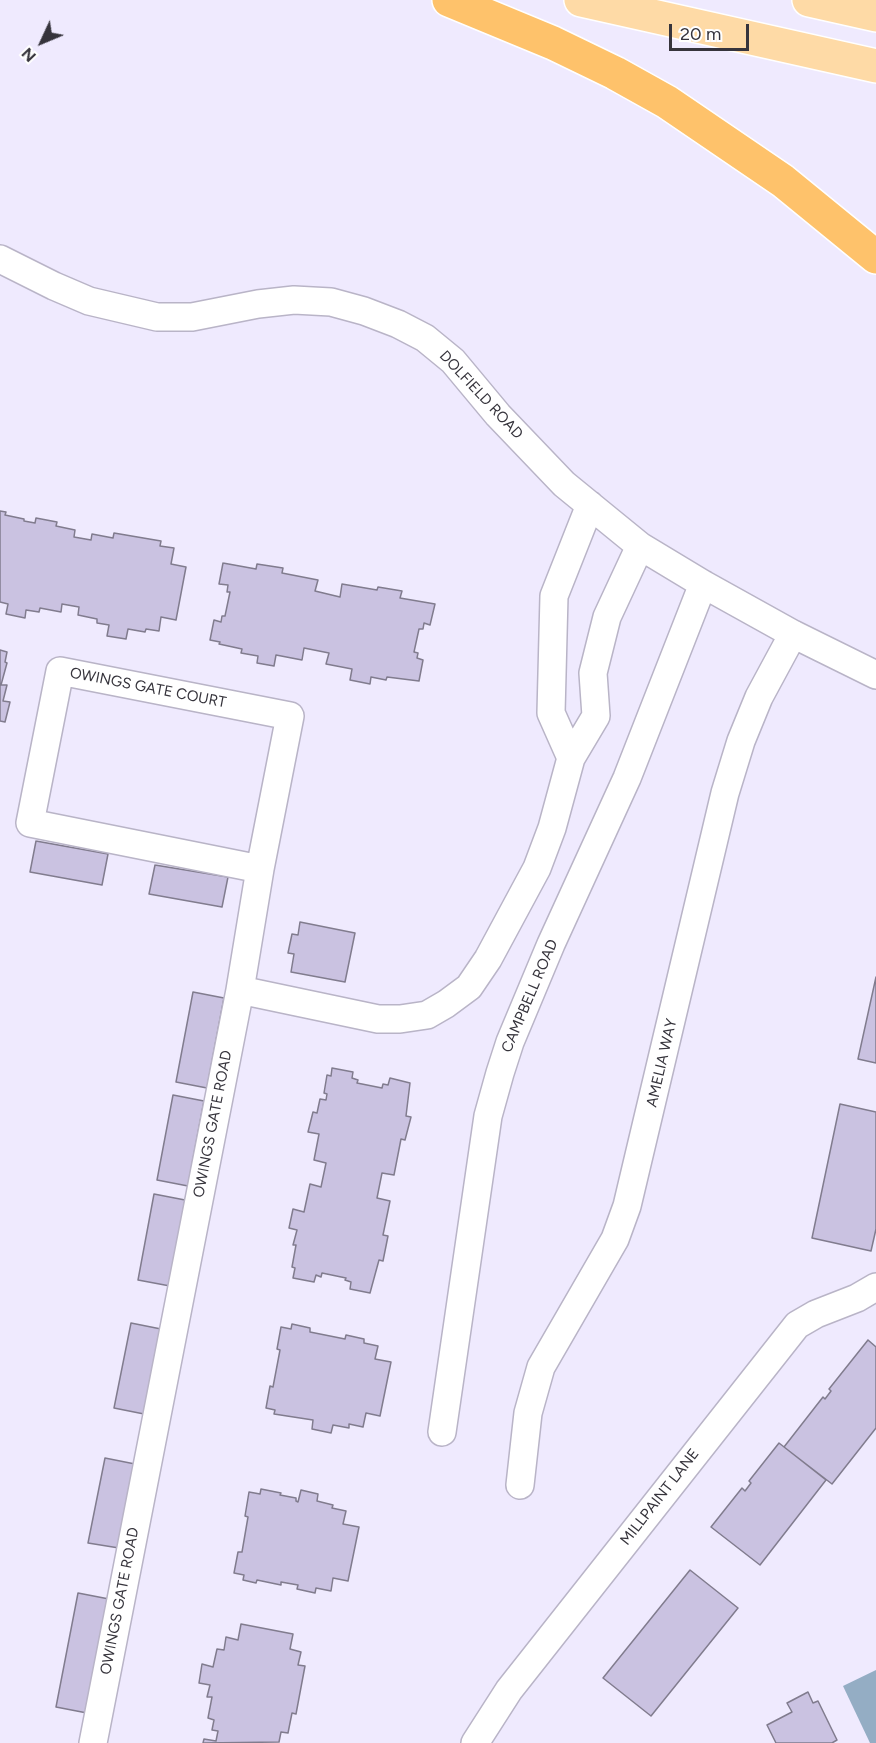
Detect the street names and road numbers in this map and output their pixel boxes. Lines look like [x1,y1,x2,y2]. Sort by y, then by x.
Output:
street label: DOLFIELD ROAD [435,347,527,443]
street label: OWINGS GATE COURT [68,664,228,712]
street label: CAMPBELL ROAD [498,937,562,1055]
street label: AMELIA WAY [643,1017,681,1109]
street label: OWINGS GATE ROAD [190,1049,236,1199]
street label: MILLPAINT LANE [617,1445,703,1549]
street label: OWINGS GATE ROAD [97,1526,143,1676]

